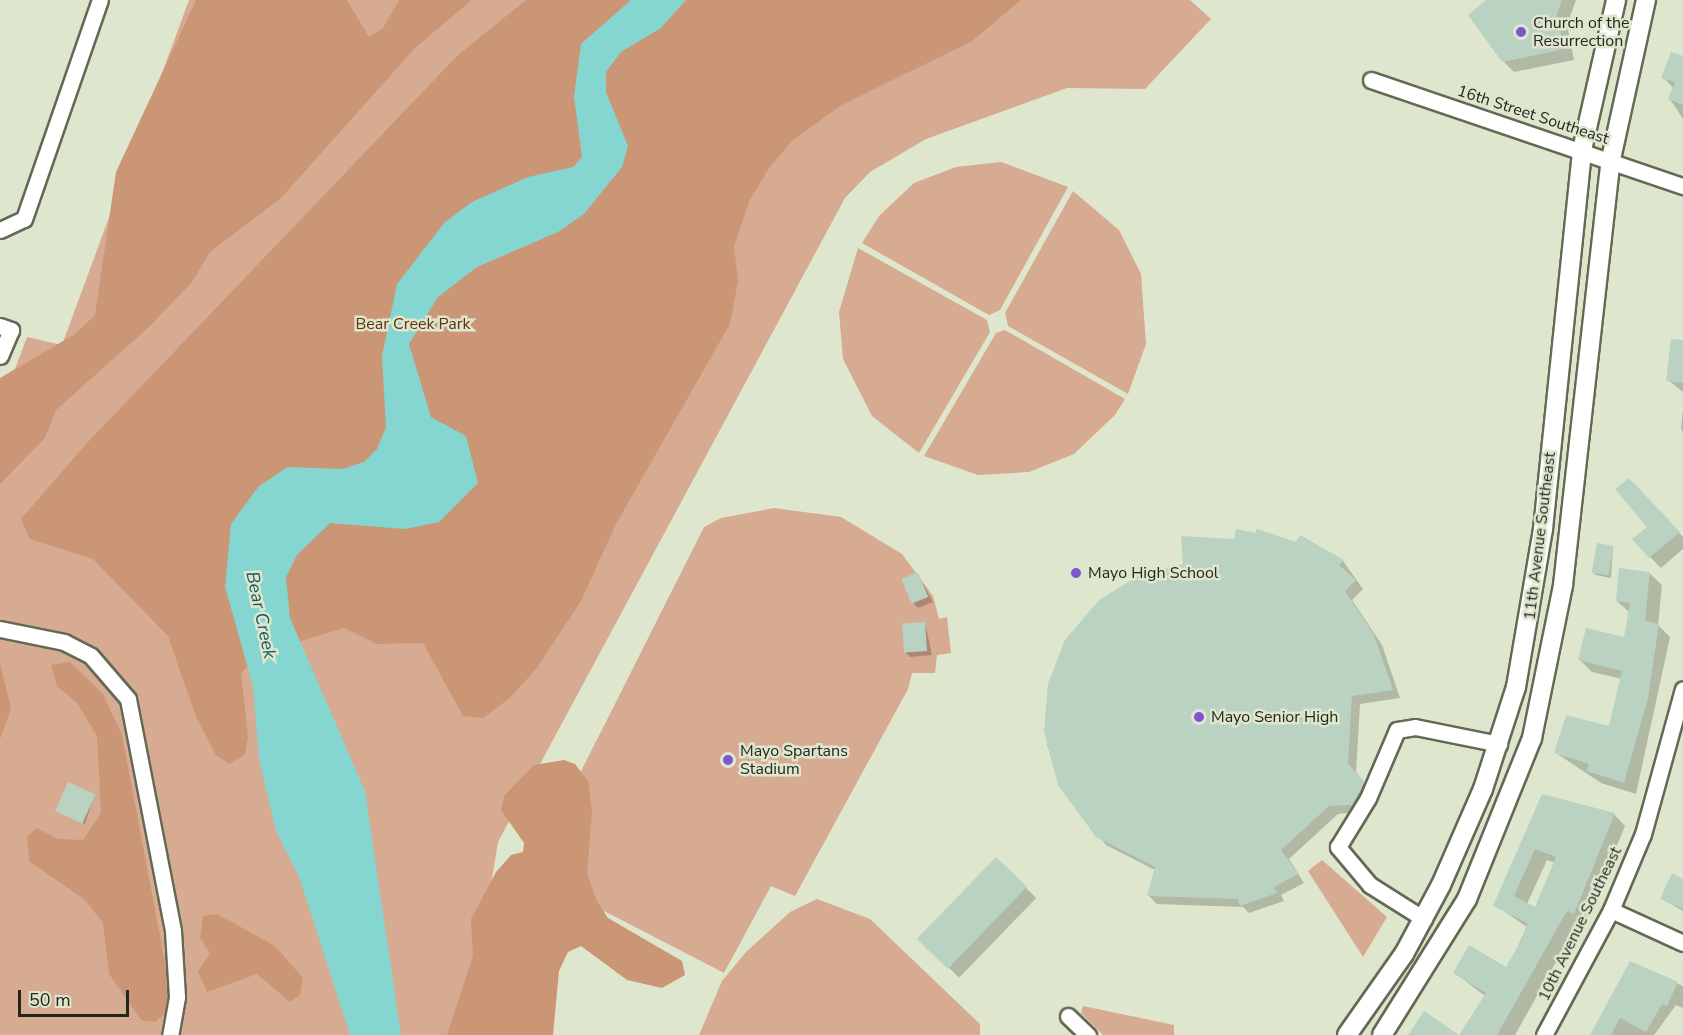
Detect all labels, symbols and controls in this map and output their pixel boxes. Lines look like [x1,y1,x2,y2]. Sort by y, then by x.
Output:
place label: Church of the Resurrection [1533,13,1630,51]
marker: Church of the Resurrection [1514,25,1528,39]
street label: 16th Street Southeast [1455,81,1611,149]
park label: Bear Creek Park [355,314,471,334]
street label: 11th Avenue Southeast [1520,451,1560,621]
place label: Mayo High School [1088,563,1219,583]
marker: Mayo High School [1069,566,1083,580]
water label: Bear Creek [241,569,281,661]
place label: Mayo Senior High [1211,707,1338,727]
marker: Mayo Senior High [1192,710,1206,724]
place label: Mayo Spartans Stadium [740,741,848,779]
marker: Mayo Spartans Stadium [721,753,735,767]
street label: 10th Avenue Southeast [1534,844,1626,1004]
scale bar [21,978,132,1016]
text: 50 m [29,988,71,1012]

